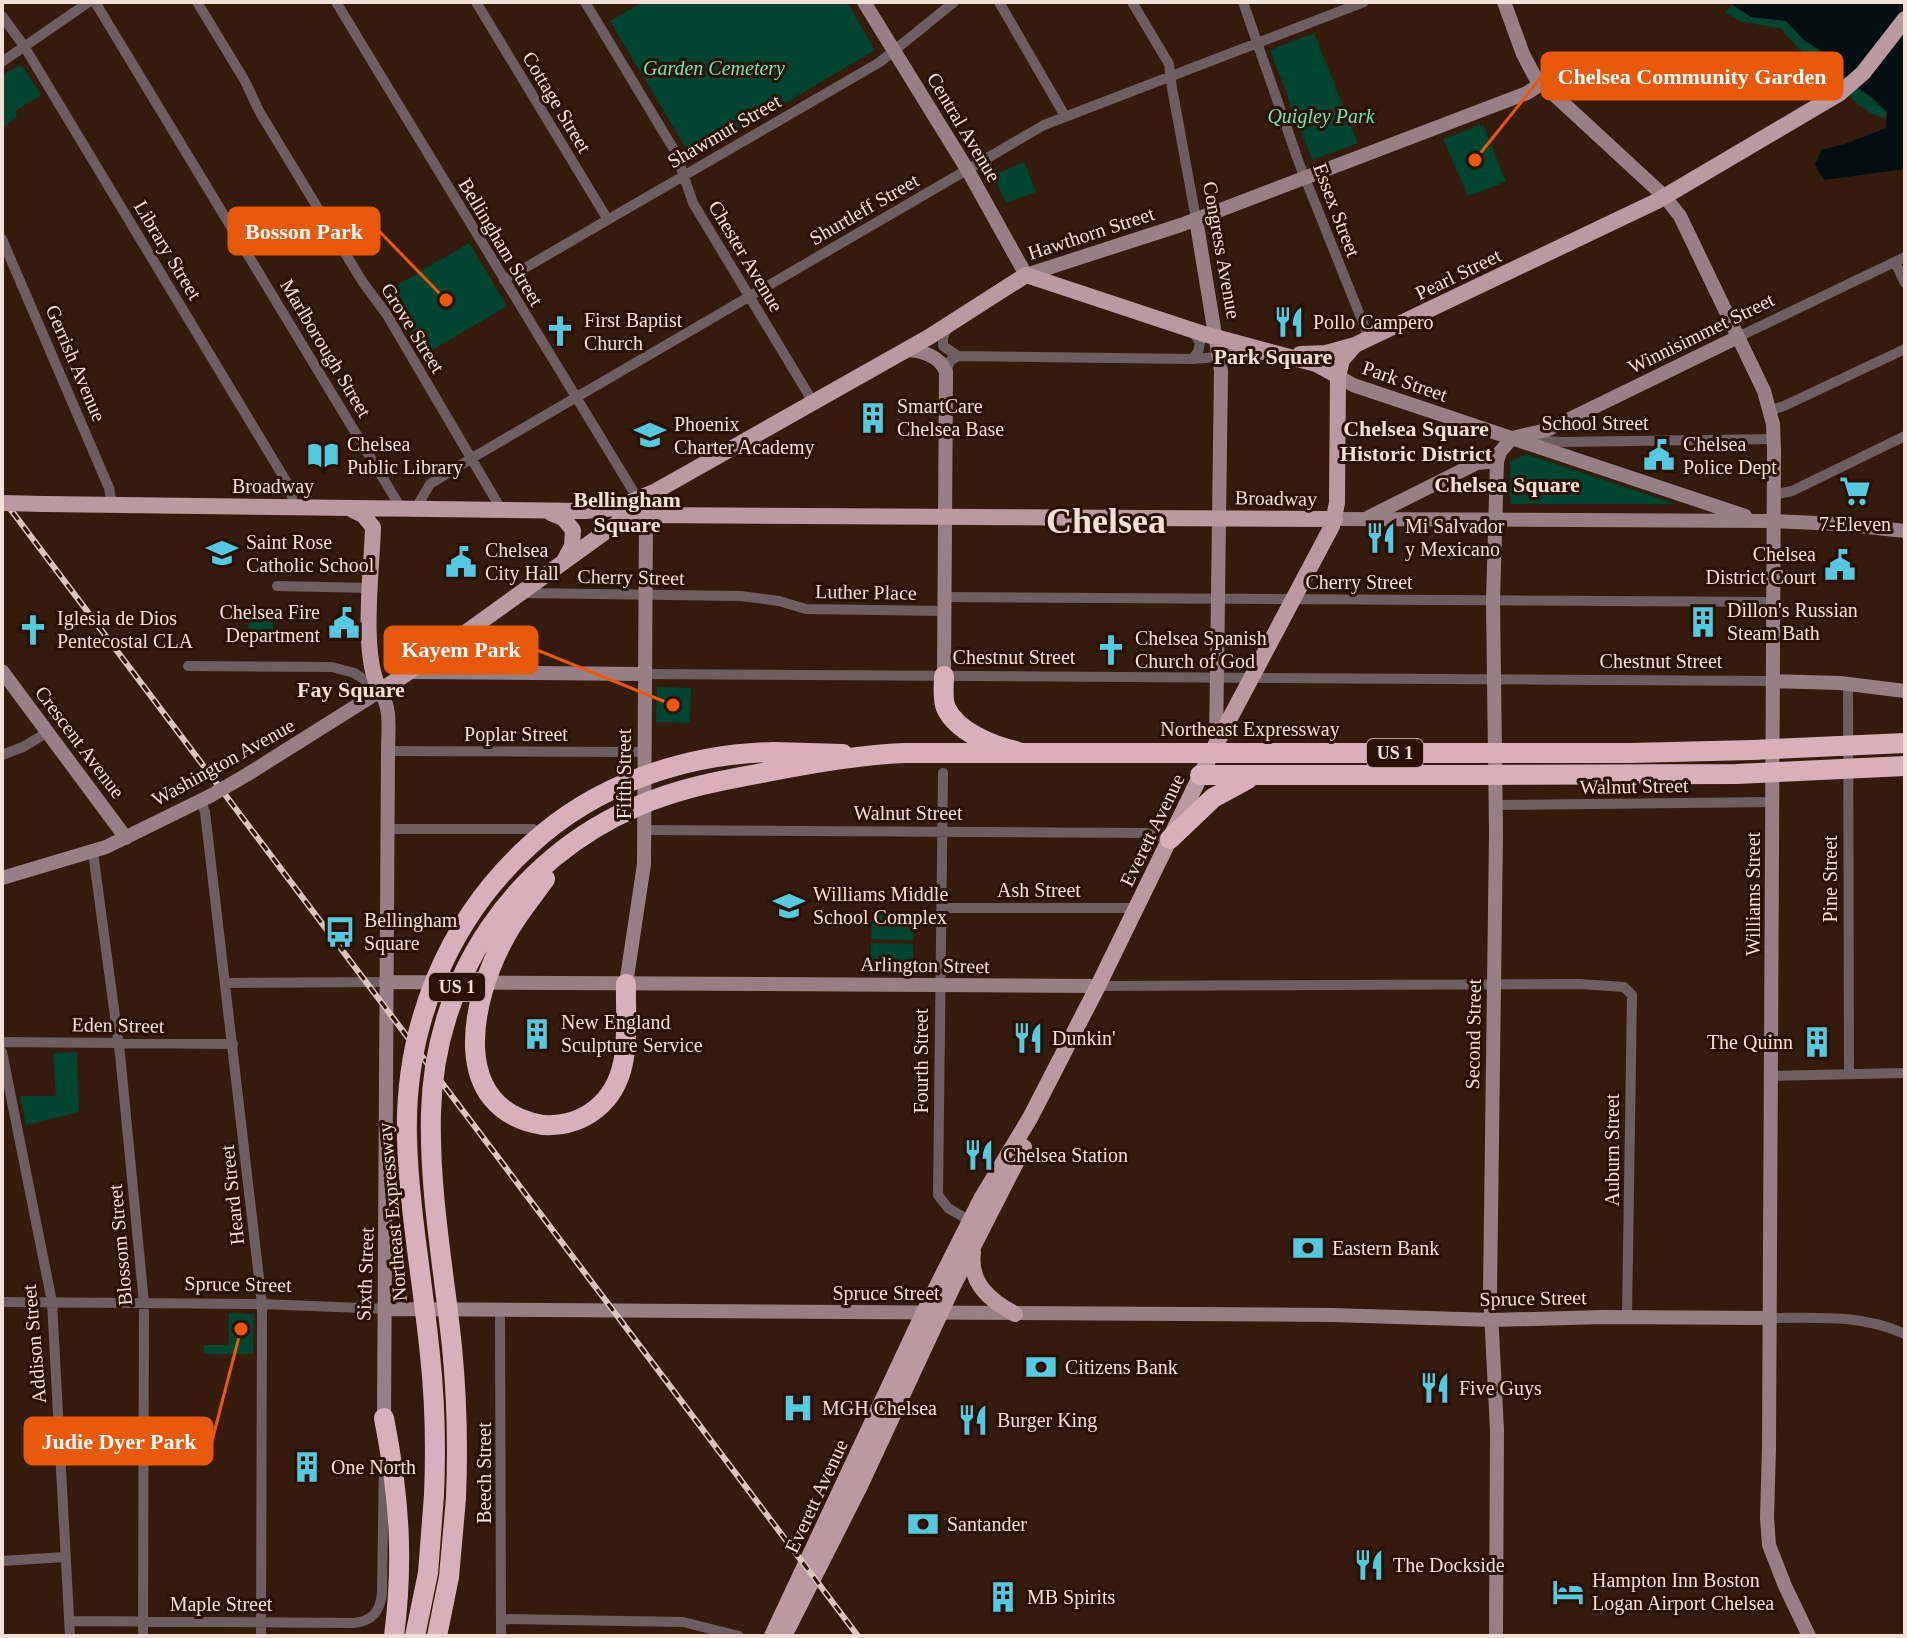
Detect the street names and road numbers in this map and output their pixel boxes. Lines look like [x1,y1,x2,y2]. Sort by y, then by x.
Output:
street label: Cottage Street [517,48,596,157]
street label: Central Avenue [923,68,1005,186]
street label: Shawmut Street [663,89,785,172]
street label: Essex Street [1309,160,1365,260]
street label: Shurtleff Street [806,169,923,249]
street label: Bellingham Street [453,174,548,311]
street label: Congress Avenue [1198,180,1245,321]
street label: Library Street [129,196,206,304]
street label: Chester Avenue [704,196,788,316]
street label: Hawthorn Street [1025,202,1157,264]
street label: Pearl Street [1411,244,1505,304]
street label: Marlborough Street [275,275,376,422]
street label: Grove Street [377,279,449,377]
street label: Winnisimmet Street [1624,288,1778,378]
street label: Gerrish Avenue [42,301,111,425]
street label: Park Street [1360,356,1451,406]
street label: School Street [1541,412,1649,434]
street label: Broadway [232,475,314,498]
street label: Broadway [1235,486,1317,511]
street label: Cherry Street [577,565,685,590]
street label: Cherry Street [1305,571,1413,594]
street label: Luther Place [815,580,917,604]
street label: Chestnut Street [953,646,1076,668]
street label: Chestnut Street [1600,650,1723,672]
street label: Crescent Avenue [31,682,129,802]
street label: Washington Avenue [148,714,299,811]
street label: Northeast Expressway [1160,718,1340,741]
street label: Poplar Street [464,723,568,746]
street label: Fifth Street [613,728,635,819]
road number: US 1 [1367,739,1423,767]
street label: Everett Avenue [1115,770,1189,890]
street label: Walnut Street [1579,774,1689,798]
street label: Walnut Street [854,802,963,824]
street label: Williams Street [1742,831,1764,956]
street label: Pine Street [1819,835,1841,923]
street label: Ash Street [997,879,1081,901]
street label: Arlington Street [860,953,990,978]
road number: US 1 [429,973,485,1001]
street label: Second Street [1461,978,1485,1089]
street label: Fourth Street [910,1008,932,1114]
street label: Eden Street [71,1013,165,1037]
street label: Auburn Street [1601,1093,1623,1206]
street label: Northeast Expressway [373,1122,412,1302]
street label: Heard Street [216,1143,248,1246]
street label: Blossom Street [104,1183,136,1307]
street label: Sixth Street [352,1226,378,1321]
street label: Spruce Street [184,1272,292,1297]
street label: Spruce Street [832,1282,940,1305]
street label: Addison Street [18,1283,50,1404]
street label: Spruce Street [1479,1286,1587,1311]
street label: Beech Street [473,1422,495,1524]
street label: Everett Avenue [780,1436,852,1556]
street label: Maple Street [170,1593,273,1616]

